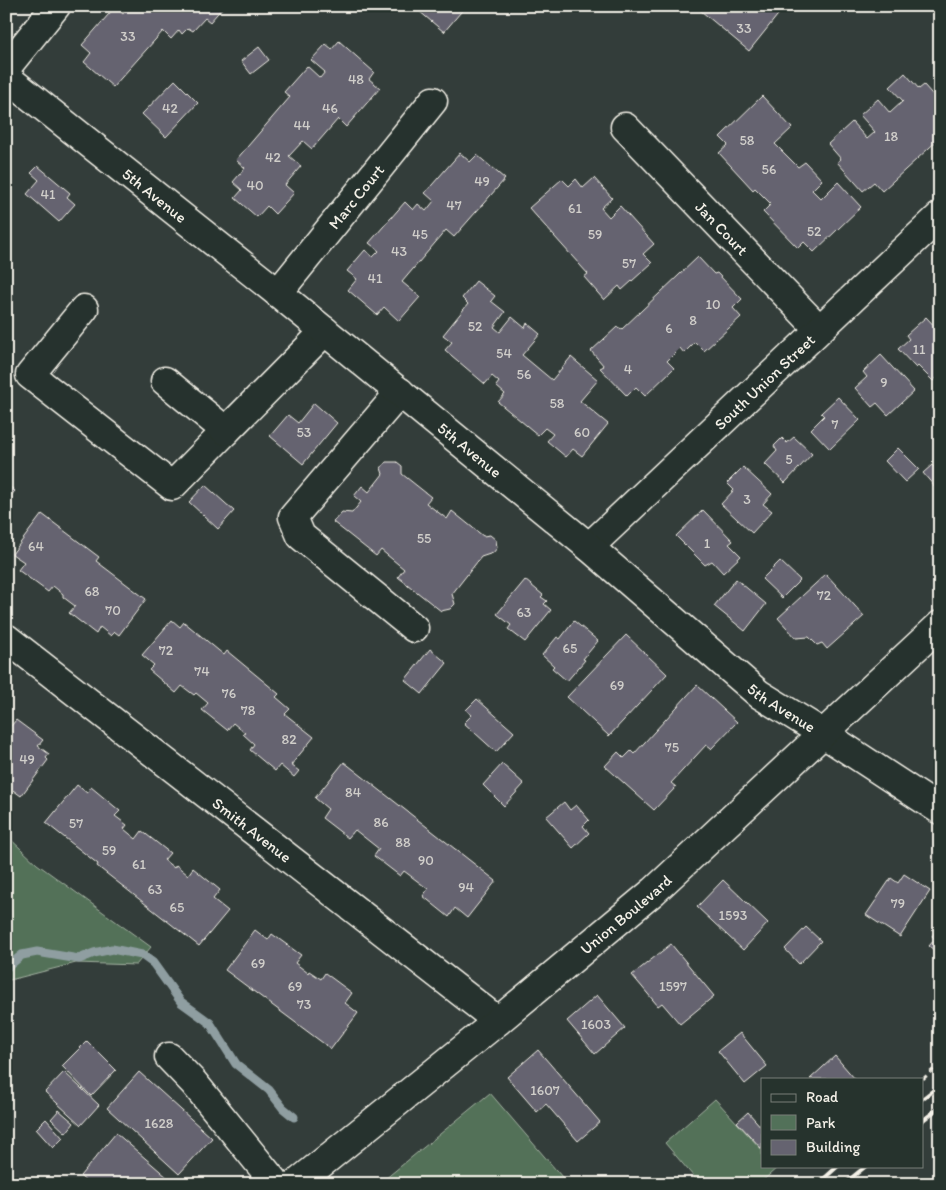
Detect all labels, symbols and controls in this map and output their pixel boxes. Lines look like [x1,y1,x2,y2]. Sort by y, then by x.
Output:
house number: 33 [736,20,752,37]
house number: 33 [120,28,136,45]
house number: 48 [348,71,364,88]
house number: 42 [162,100,179,117]
house number: 46 [322,100,338,117]
house number: 44 [294,117,311,134]
house number: 18 [884,128,898,145]
house number: 58 [739,132,755,149]
house number: 42 [265,149,282,166]
street label: Marc Court [324,160,388,233]
house number: 56 [762,161,776,178]
street label: 5th Avenue [119,164,191,227]
house number: 49 [474,173,490,190]
house number: 40 [246,177,264,194]
house number: 41 [41,186,56,203]
house number: 47 [446,197,462,214]
street label: Jan Court [692,197,752,259]
house number: 61 [568,200,582,217]
house number: 52 [807,223,822,240]
house number: 45 [412,226,428,243]
house number: 59 [588,226,602,243]
house number: 43 [391,243,407,260]
house number: 57 [622,255,636,272]
house number: 41 [368,270,383,287]
house number: 10 [705,296,721,313]
house number: 8 [689,312,697,329]
house number: 52 [468,318,483,335]
house number: 6 [665,320,673,337]
street label: South Union Street [710,330,819,434]
house number: 11 [913,341,926,358]
house number: 54 [496,345,512,362]
house number: 4 [624,361,633,378]
house number: 56 [517,366,531,383]
house number: 9 [880,374,888,391]
house number: 58 [549,395,565,412]
house number: 7 [832,416,839,433]
street label: 5th Avenue [434,418,506,482]
house number: 53 [297,424,312,441]
house number: 60 [574,424,590,441]
house number: 5 [785,451,793,468]
house number: 3 [743,491,751,508]
house number: 55 [417,530,431,547]
house number: 1 [704,535,711,552]
house number: 64 [28,538,44,555]
house number: 68 [84,583,100,600]
house number: 72 [817,587,832,604]
house number: 70 [105,602,121,619]
house number: 63 [516,604,532,621]
house number: 65 [563,640,577,657]
house number: 72 [159,642,174,659]
house number: 74 [194,663,210,680]
house number: 69 [610,677,624,694]
street label: 5th Avenue [744,679,820,736]
house number: 76 [222,685,236,702]
house number: 78 [241,702,256,719]
house number: 82 [281,731,297,748]
house number: 75 [665,739,679,756]
house number: 49 [19,751,35,768]
house number: 84 [345,784,362,801]
street label: Smith Avenue [209,793,295,866]
house number: 86 [373,814,389,831]
house number: 57 [69,815,83,832]
house number: 88 [395,834,411,851]
house number: 59 [102,842,116,859]
house number: 90 [418,852,434,869]
house number: 61 [132,856,146,873]
street label: Union Boulevard [576,870,676,958]
house number: 94 [458,879,474,896]
house number: 63 [147,881,163,898]
house number: 79 [891,895,905,912]
house number: 65 [170,899,184,916]
house number: 1593 [719,907,748,924]
house number: 69 [251,955,265,972]
house number: 69 [288,978,302,995]
house number: 1597 [659,978,687,995]
house number: 73 [297,996,312,1013]
house number: 1603 [581,1016,611,1033]
legend [761,1078,924,1168]
house number: 1607 [530,1082,560,1099]
text: Road [806,1088,839,1106]
text: Park [806,1114,836,1132]
house number: 1628 [145,1115,174,1132]
text: Building [806,1138,860,1156]

